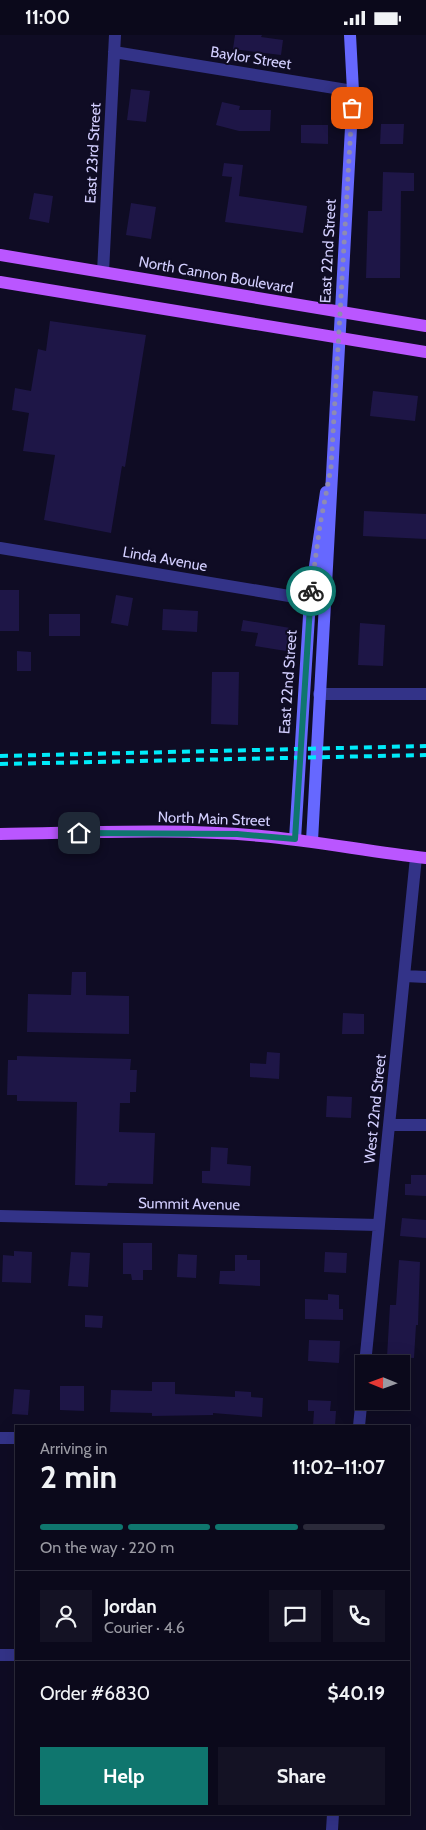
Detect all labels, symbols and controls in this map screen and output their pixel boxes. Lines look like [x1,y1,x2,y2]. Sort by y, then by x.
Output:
text: 11:00 [25,6,70,29]
street label: Baylor Street [209,43,293,73]
pin [331,87,373,129]
icon: bag [338,94,366,122]
street label: East 23rd Street [81,102,105,204]
street label: East 22nd Street [316,198,340,304]
street label: North Cannon Boulevard [137,253,295,297]
street label: Linda Avenue [121,543,209,575]
courier [286,566,336,616]
icon: bike [297,577,325,605]
street label: East 22nd Street [275,629,301,735]
street label: North Main Street [157,808,271,830]
pin [58,812,100,854]
icon: home [65,819,93,847]
street label: West 22nd Street [360,1053,390,1165]
street label: Summit Avenue [138,1194,240,1214]
north arrow [355,1355,410,1410]
map controls [355,1355,410,1410]
text: Arriving in [40,1439,107,1458]
text: 11:02–11:07 [292,1456,385,1479]
text: 2 min [40,1457,117,1496]
text: On the way · 220 m [40,1538,174,1557]
button: person [40,1590,92,1642]
button: chat [269,1590,321,1642]
button: phone [333,1590,385,1642]
text: Jordan [104,1595,157,1618]
text: Courier · 4.6 [104,1618,185,1637]
text: Order #6830 [40,1682,150,1705]
text: $40.19 [327,1682,385,1705]
button: Help [40,1747,208,1805]
button: Share [218,1747,385,1805]

